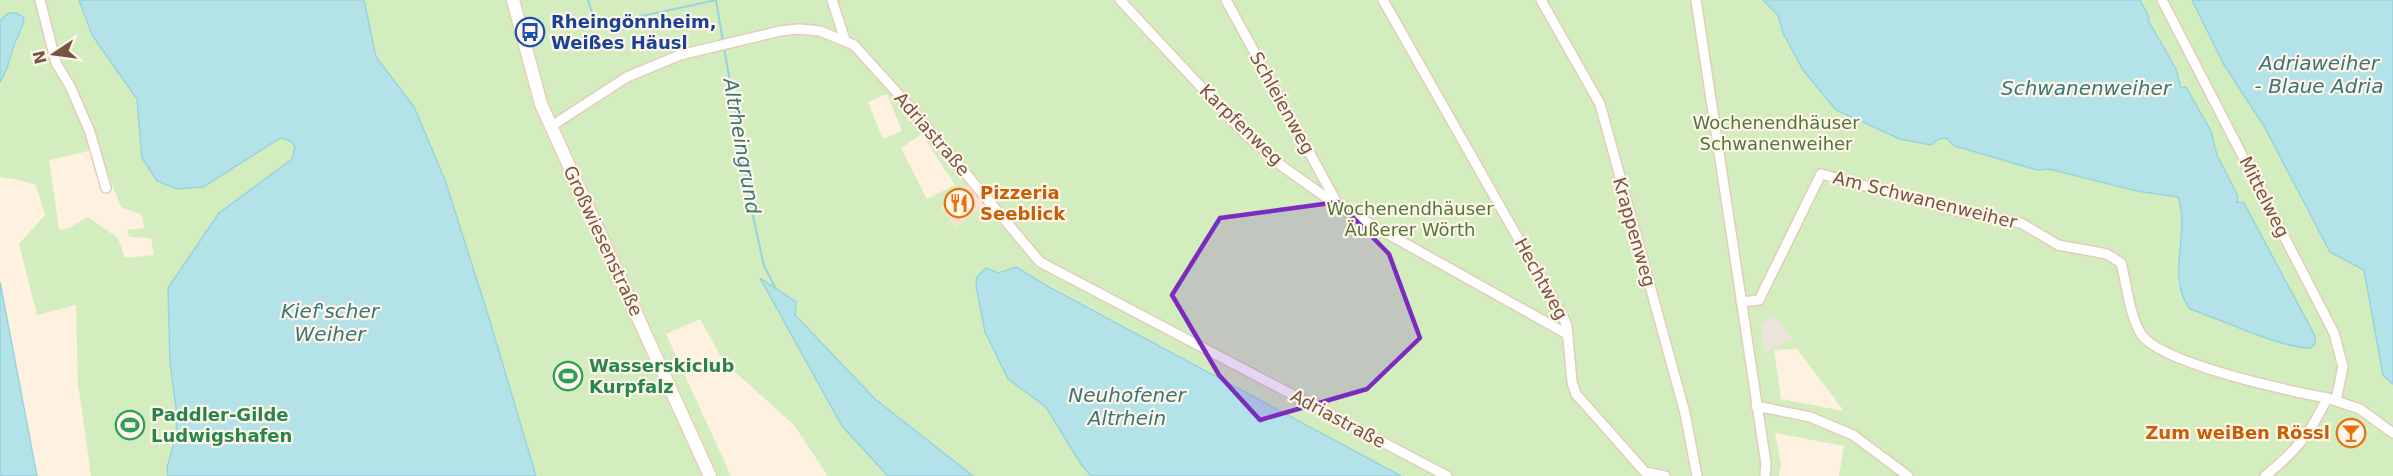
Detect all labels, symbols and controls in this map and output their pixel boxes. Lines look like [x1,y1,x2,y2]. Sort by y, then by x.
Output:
place label: Rheingönnheim, Weißes Häusl [551,11,717,53]
bus stop icon: Rheingönnheim, Weißes Häusl [514,16,546,48]
north arrow [24,24,84,84]
street label: Schleienweg [1246,48,1319,157]
text: N [29,49,51,66]
water label: Adriaweiher - Blaue Adria [2255,51,2383,98]
water label: Altrheingrund [718,74,766,216]
water label: Schwanenweiher [2001,76,2173,100]
street label: Karpfenweg [1195,80,1287,169]
street label: Adriastraße [890,87,974,180]
park label: Wochenendhäuser Schwanenweiher [1692,112,1860,154]
street label: Mittelweg [2235,153,2294,241]
street label: Großwiesenstraße [559,162,647,319]
street label: Am Schwanenweiher [1831,167,2020,233]
street label: Krappenweg [1609,175,1660,289]
place label: Pizzeria Seeblick [980,182,1066,224]
restaurant icon: Pizzeria Seeblick [943,187,975,219]
park label: Wochenendhäuser Äußerer Wörth [1326,198,1494,240]
street label: Hechtweg [1510,234,1572,323]
water label: Kief'scher Weiher [281,299,381,346]
place label: Wasserskiclub Kurpfalz [589,355,734,397]
sports icon: Wasserskiclub Kurpfalz [552,360,584,392]
water label: Neuhofener Altrhein [1068,383,1187,430]
street label: Adriastraße [1287,385,1389,452]
place label: Paddler-Gilde Ludwigshafen [151,404,292,446]
sports icon: Paddler-Gilde Ludwigshafen [114,409,146,441]
bar icon: Zum weiBen Rössl [2335,417,2367,449]
place label: Zum weiBen Rössl [2145,422,2330,443]

